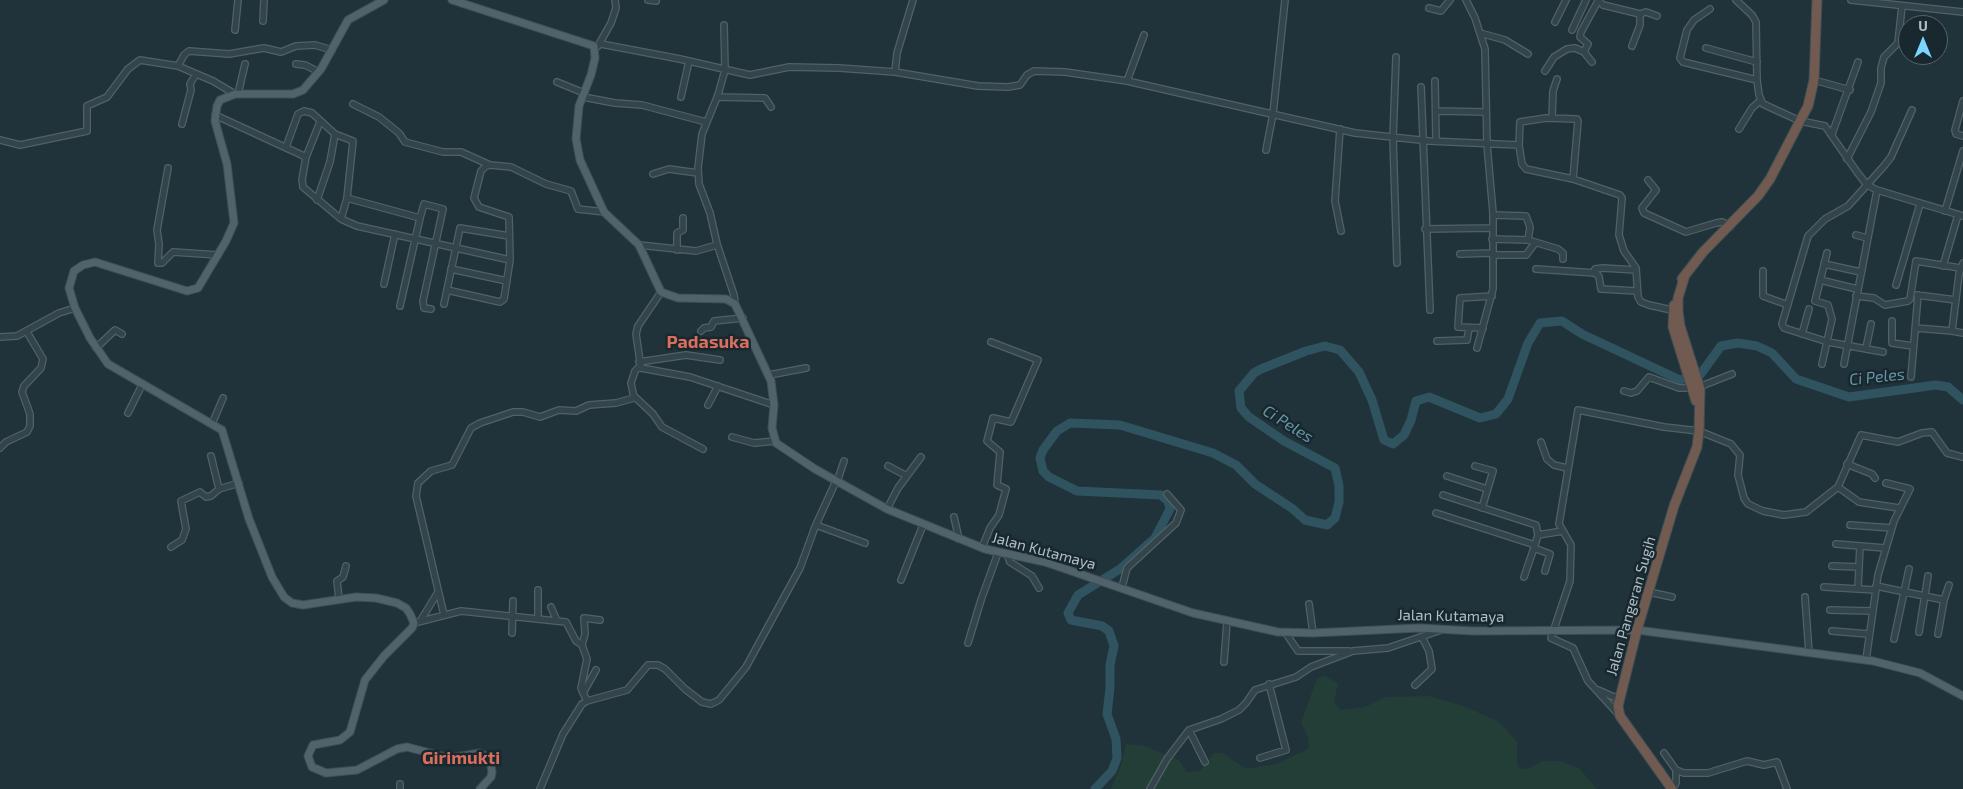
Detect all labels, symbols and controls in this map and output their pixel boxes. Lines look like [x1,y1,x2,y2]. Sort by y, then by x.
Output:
north arrow [1898,15,1948,65]
text: U [1918,17,1928,34]
district label: Padasuka [667,331,749,353]
water label: Ci Peles [1848,365,1906,389]
water label: Ci Peles [1259,401,1317,447]
street label: Jalan Kutamaya [990,528,1098,574]
street label: Jalan Pangeran Sugih [1602,534,1660,678]
street label: Jalan Kutamaya [1397,606,1505,626]
district label: Girimukti [422,747,500,769]

